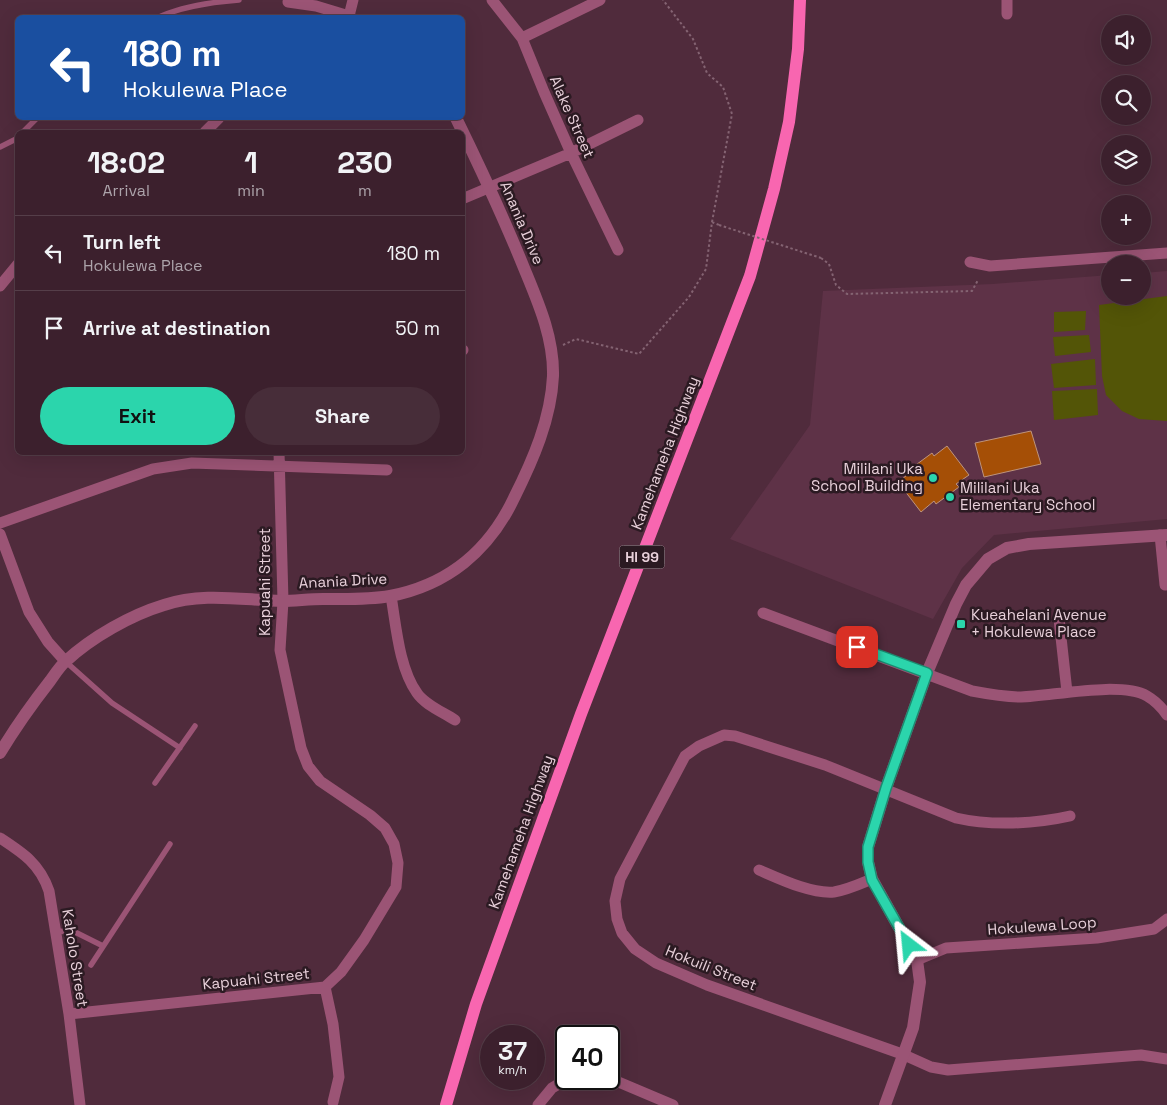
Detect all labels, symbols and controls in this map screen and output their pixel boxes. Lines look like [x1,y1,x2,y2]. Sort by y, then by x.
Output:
map controls [1101,15,1151,305]
button: sound [1101,15,1151,65]
text: 180 m [123,32,221,76]
icon: left [40,35,105,100]
street label: Alake Street [546,73,599,161]
text: Hokulewa Place [123,75,287,103]
button: search [1101,75,1151,125]
button: layers [1101,135,1151,185]
text: 18:02 [87,143,165,182]
text: 1 [244,143,258,182]
text: 230 [337,143,393,182]
street label: Anania Drive [496,178,549,267]
text: Arrival [102,180,150,201]
text: min [237,180,265,201]
text: m [358,180,372,201]
button: + [1101,195,1151,245]
text: Turn left [83,230,161,255]
icon: left [40,239,68,267]
text: 180 m [387,241,440,266]
text: Hokulewa Place [83,255,203,276]
button: − [1101,255,1151,305]
icon: arrive [40,314,68,342]
text: Arrive at destination [83,316,271,341]
text: 50 m [395,316,440,341]
street label: Kamehameha Highway [627,374,703,532]
button: Exit [40,387,235,445]
button: Share [245,387,440,445]
place label: Mililani Uka School Building [811,459,923,495]
marker: Mililani Uka School Building [927,472,939,484]
place label: Mililani Uka Elementary School [960,478,1096,514]
marker: Mililani Uka Elementary School [944,491,956,503]
street label: Kapuahi Street [255,528,274,636]
road number: HI 99 [620,546,664,568]
street label: Anania Drive [298,569,388,592]
place label: Kueahelani Avenue + Hokulewa Place [971,605,1107,641]
marker: Kueahelani Avenue + Hokulewa Place [955,618,967,630]
pin [836,626,878,668]
icon: arrive [843,633,871,661]
street label: Kamehameha Highway [484,752,557,911]
street label: Kaholo Street [58,908,93,1008]
street label: Hokulewa Loop [987,912,1097,939]
position arrow [882,918,934,970]
street label: Hokuili Street [663,941,760,995]
street label: Kapuahi Street [201,963,311,994]
speed limit sign: 40 [555,1025,620,1090]
text: 37 [498,1035,527,1067]
text: km/h [498,1062,527,1078]

